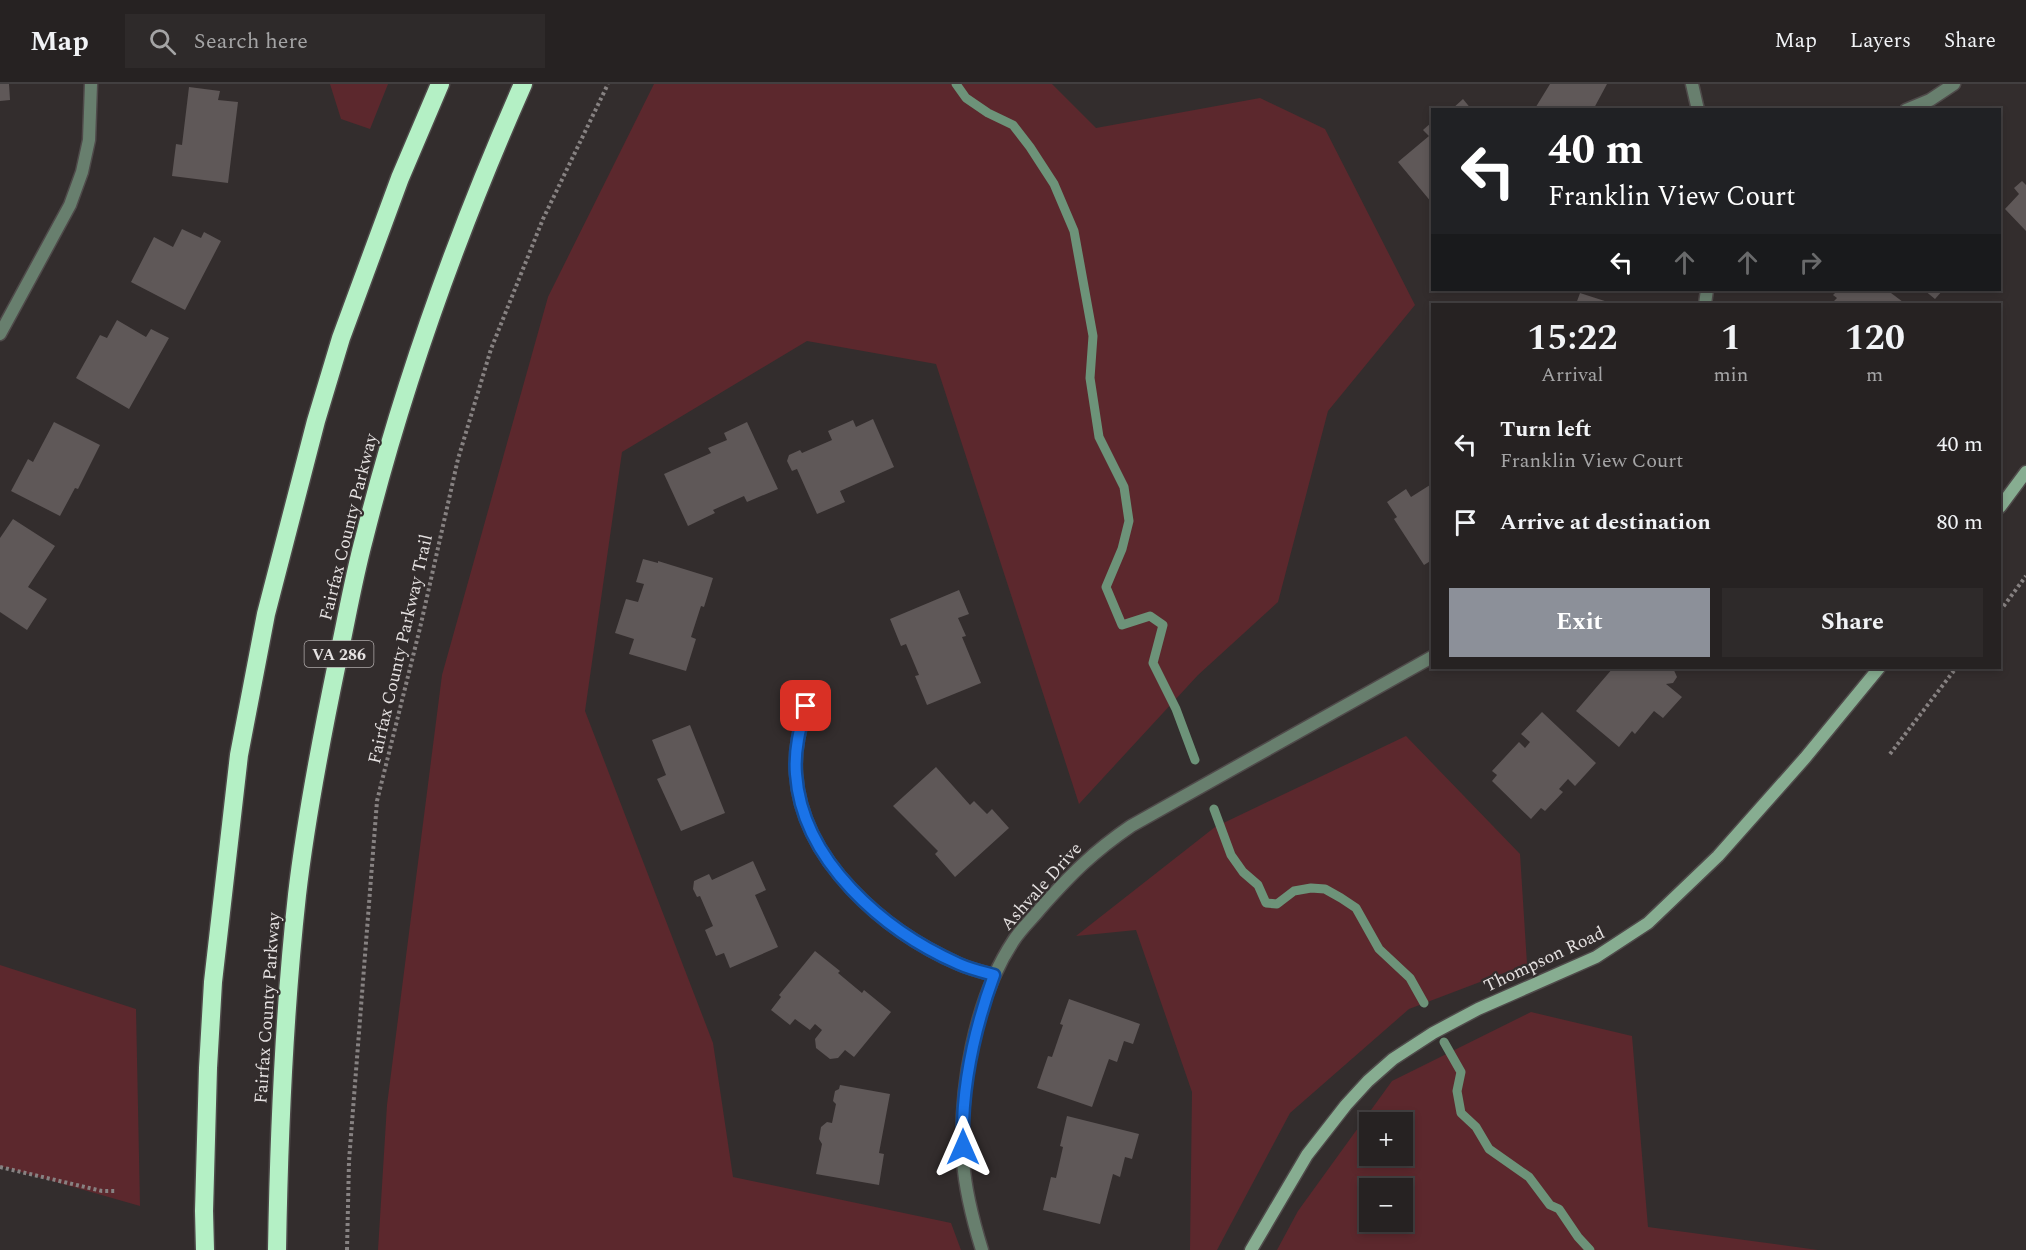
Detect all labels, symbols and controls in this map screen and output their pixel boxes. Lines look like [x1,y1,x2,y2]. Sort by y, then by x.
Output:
search box [125,14,545,68]
text: Map [30,20,89,63]
icon: search [146,25,179,58]
text: Search here [194,25,308,58]
text: Map [1775,25,1817,57]
text: Layers [1850,25,1911,57]
text: Share [1944,25,1996,57]
text: 40 m [1548,119,1643,182]
icon: left [1449,132,1527,210]
text: Franklin View Court [1548,176,1796,218]
icon: left [1605,246,1638,279]
icon: ahead [1668,246,1701,279]
icon: ahead [1731,246,1764,279]
icon: right [1794,246,1827,279]
text: 15:22 [1527,311,1617,366]
text: 1 [1721,311,1741,366]
text: 120 [1844,311,1905,366]
text: Arrival [1541,360,1603,390]
text: min [1713,360,1748,390]
text: m [1866,360,1883,390]
text: Turn left [1500,413,1592,446]
icon: left [1449,428,1482,461]
text: 40 m [1937,428,1983,461]
street label: Fairfax County Parkway [312,430,385,623]
text: Franklin View Court [1500,446,1683,476]
icon: arrive [1449,506,1482,539]
text: Arrive at destination [1500,506,1711,539]
text: 80 m [1937,506,1983,539]
street label: Fairfax County Parkway Trail [361,532,440,767]
button: Exit [1449,588,1710,657]
button: Share [1722,588,1983,657]
road number: VA 286 [304,641,374,667]
pin [780,680,831,731]
icon: arrive [789,689,822,722]
street label: Ashvale Drive [994,836,1089,937]
street label: Fairfax County Parkway [247,910,288,1105]
street label: Thompson Road [1479,920,1609,999]
map controls [1359,1112,1413,1232]
button: + [1359,1112,1413,1166]
position arrow [931,1115,995,1179]
button: − [1359,1178,1413,1232]

